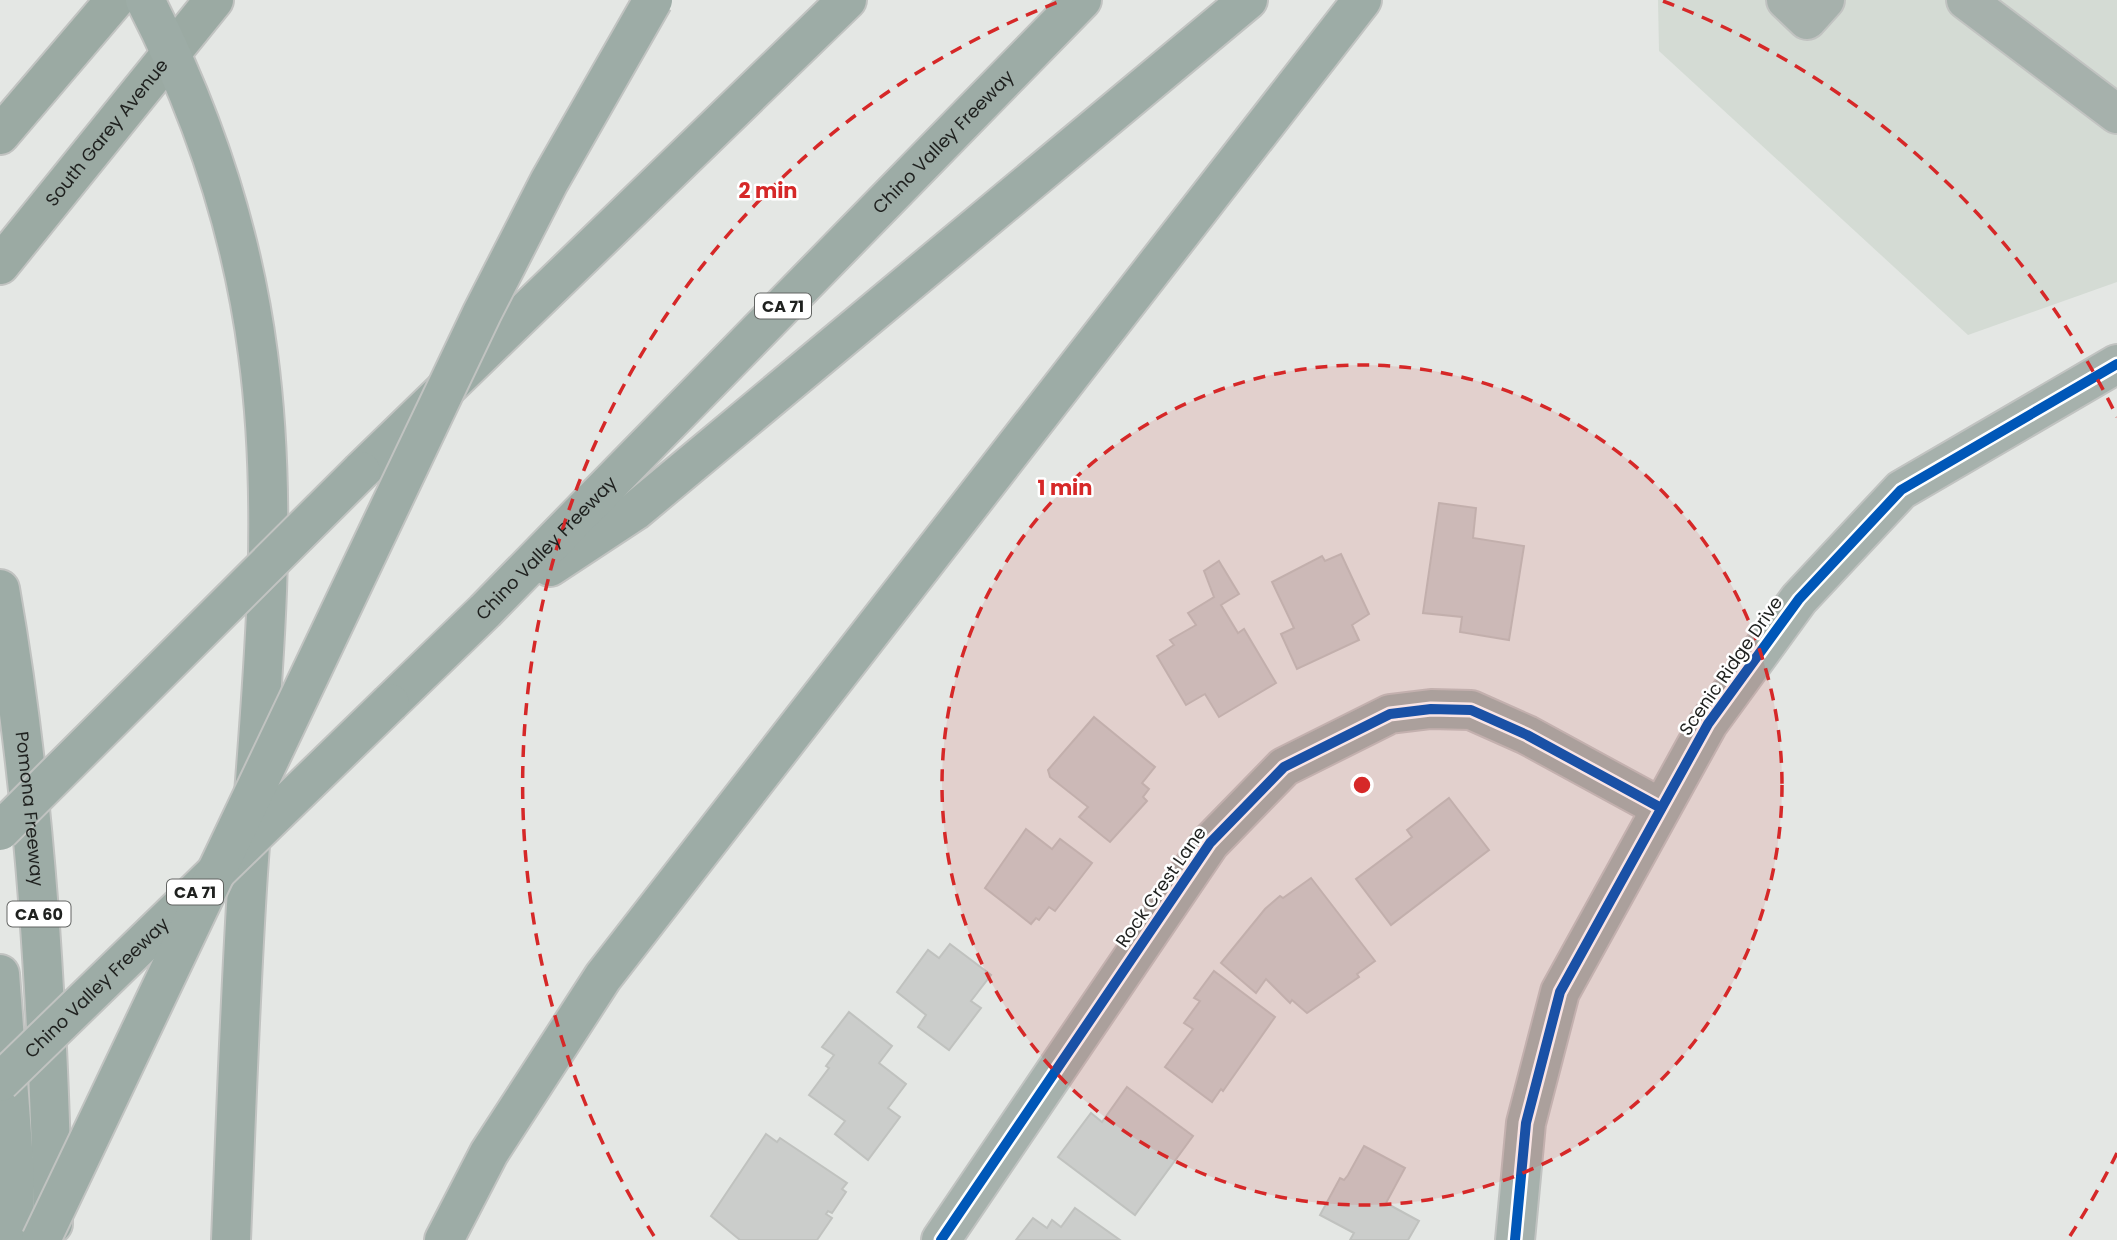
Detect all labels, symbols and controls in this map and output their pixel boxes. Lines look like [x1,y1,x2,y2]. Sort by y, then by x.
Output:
street label: South Garey Avenue [39,53,174,212]
street label: Chino Valley Freeway [867,64,1019,219]
text: 2 min [738,176,798,205]
road number: CA 71 [755,294,811,318]
street label: Chino Valley Freeway [470,470,622,625]
text: 1 min [1038,473,1092,502]
street label: Scenic Ridge Drive [1673,591,1788,741]
street label: Pomona Freeway [9,730,50,887]
centre of rings [1350,773,1374,797]
street label: Rock Crest Lane [1109,821,1212,952]
road number: CA 71 [167,880,223,904]
road number: CA 60 [7,902,70,926]
street label: Chino Valley Freeway [19,912,174,1064]

